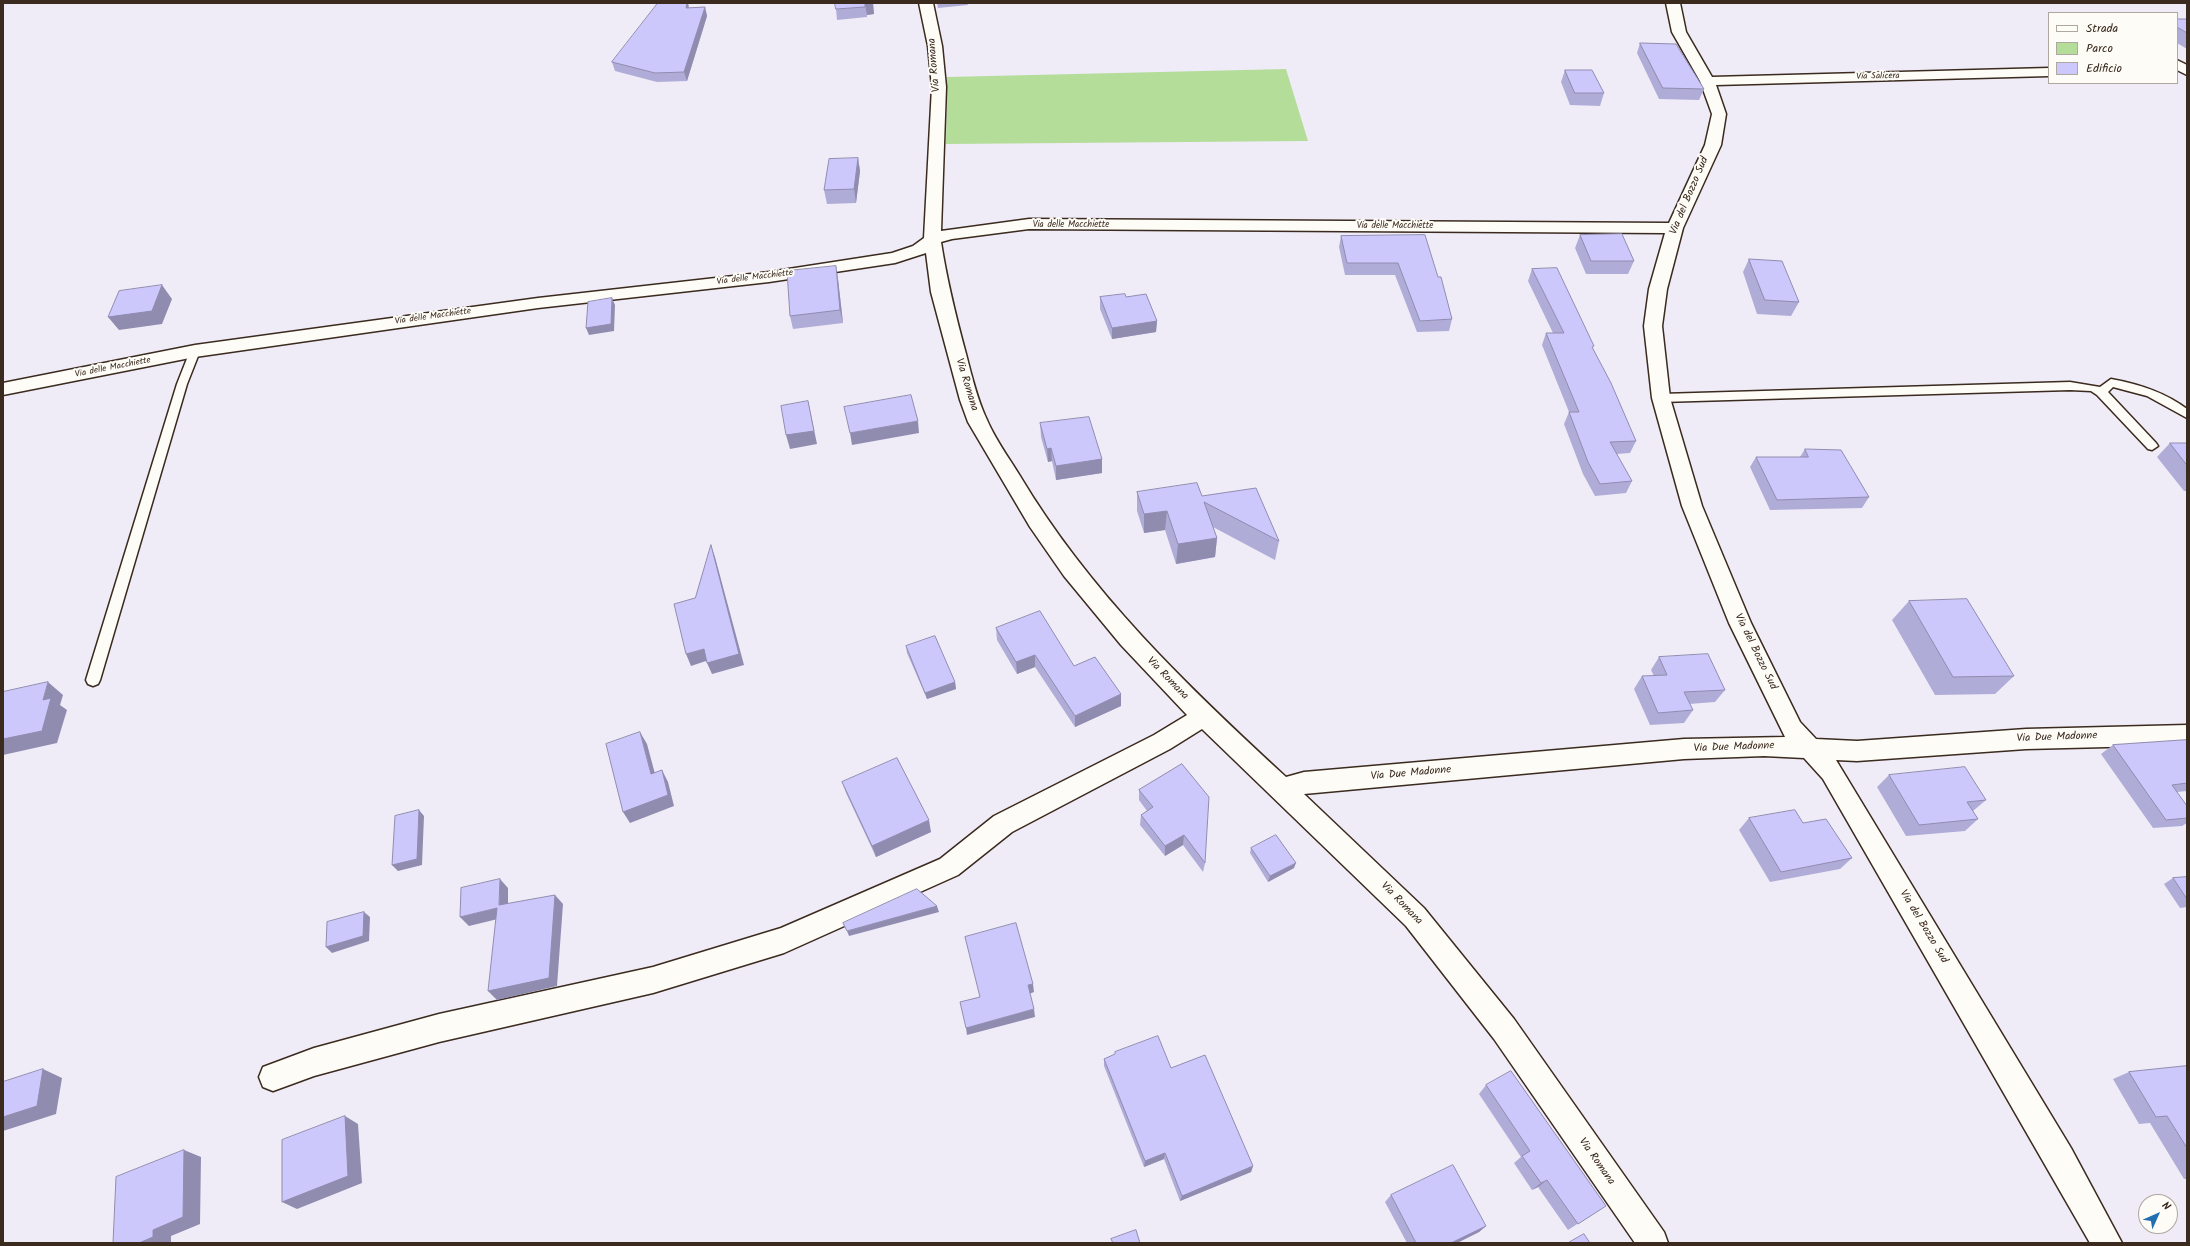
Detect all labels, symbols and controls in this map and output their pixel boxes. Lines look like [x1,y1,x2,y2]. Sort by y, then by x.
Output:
legend [2048,12,2178,84]
text: Strada [2086,19,2118,38]
street label: Via Romana [926,37,944,93]
text: Parco [2086,39,2113,58]
text: Edificio [2086,59,2122,78]
street label: Via Salicera [1856,71,1900,83]
street label: Via del Bozzo Sud [1668,155,1712,237]
street label: Via delle Macchiette [1033,220,1109,230]
street label: Via delle Macchiette [1357,221,1433,231]
street label: Via delle Macchiette [716,268,794,288]
street label: Via delle Macchiette [394,306,472,328]
street label: Via delle Macchiette [74,355,152,381]
street label: Via Romana [952,357,980,413]
street label: Via del Bozzo Sud [1731,612,1779,692]
street label: Via Romana [1143,655,1191,703]
street label: Via Due Madonne [2016,730,2098,746]
street label: Via Due Madonne [1693,740,1775,756]
street label: Via Due Madonne [1370,764,1452,784]
street label: Via Romana [1377,880,1425,928]
street label: Via del Bozzo Sud [1896,888,1950,966]
street label: Via Romana [1575,1136,1617,1188]
north arrow [2138,1194,2178,1234]
text: N [2157,1197,2175,1215]

